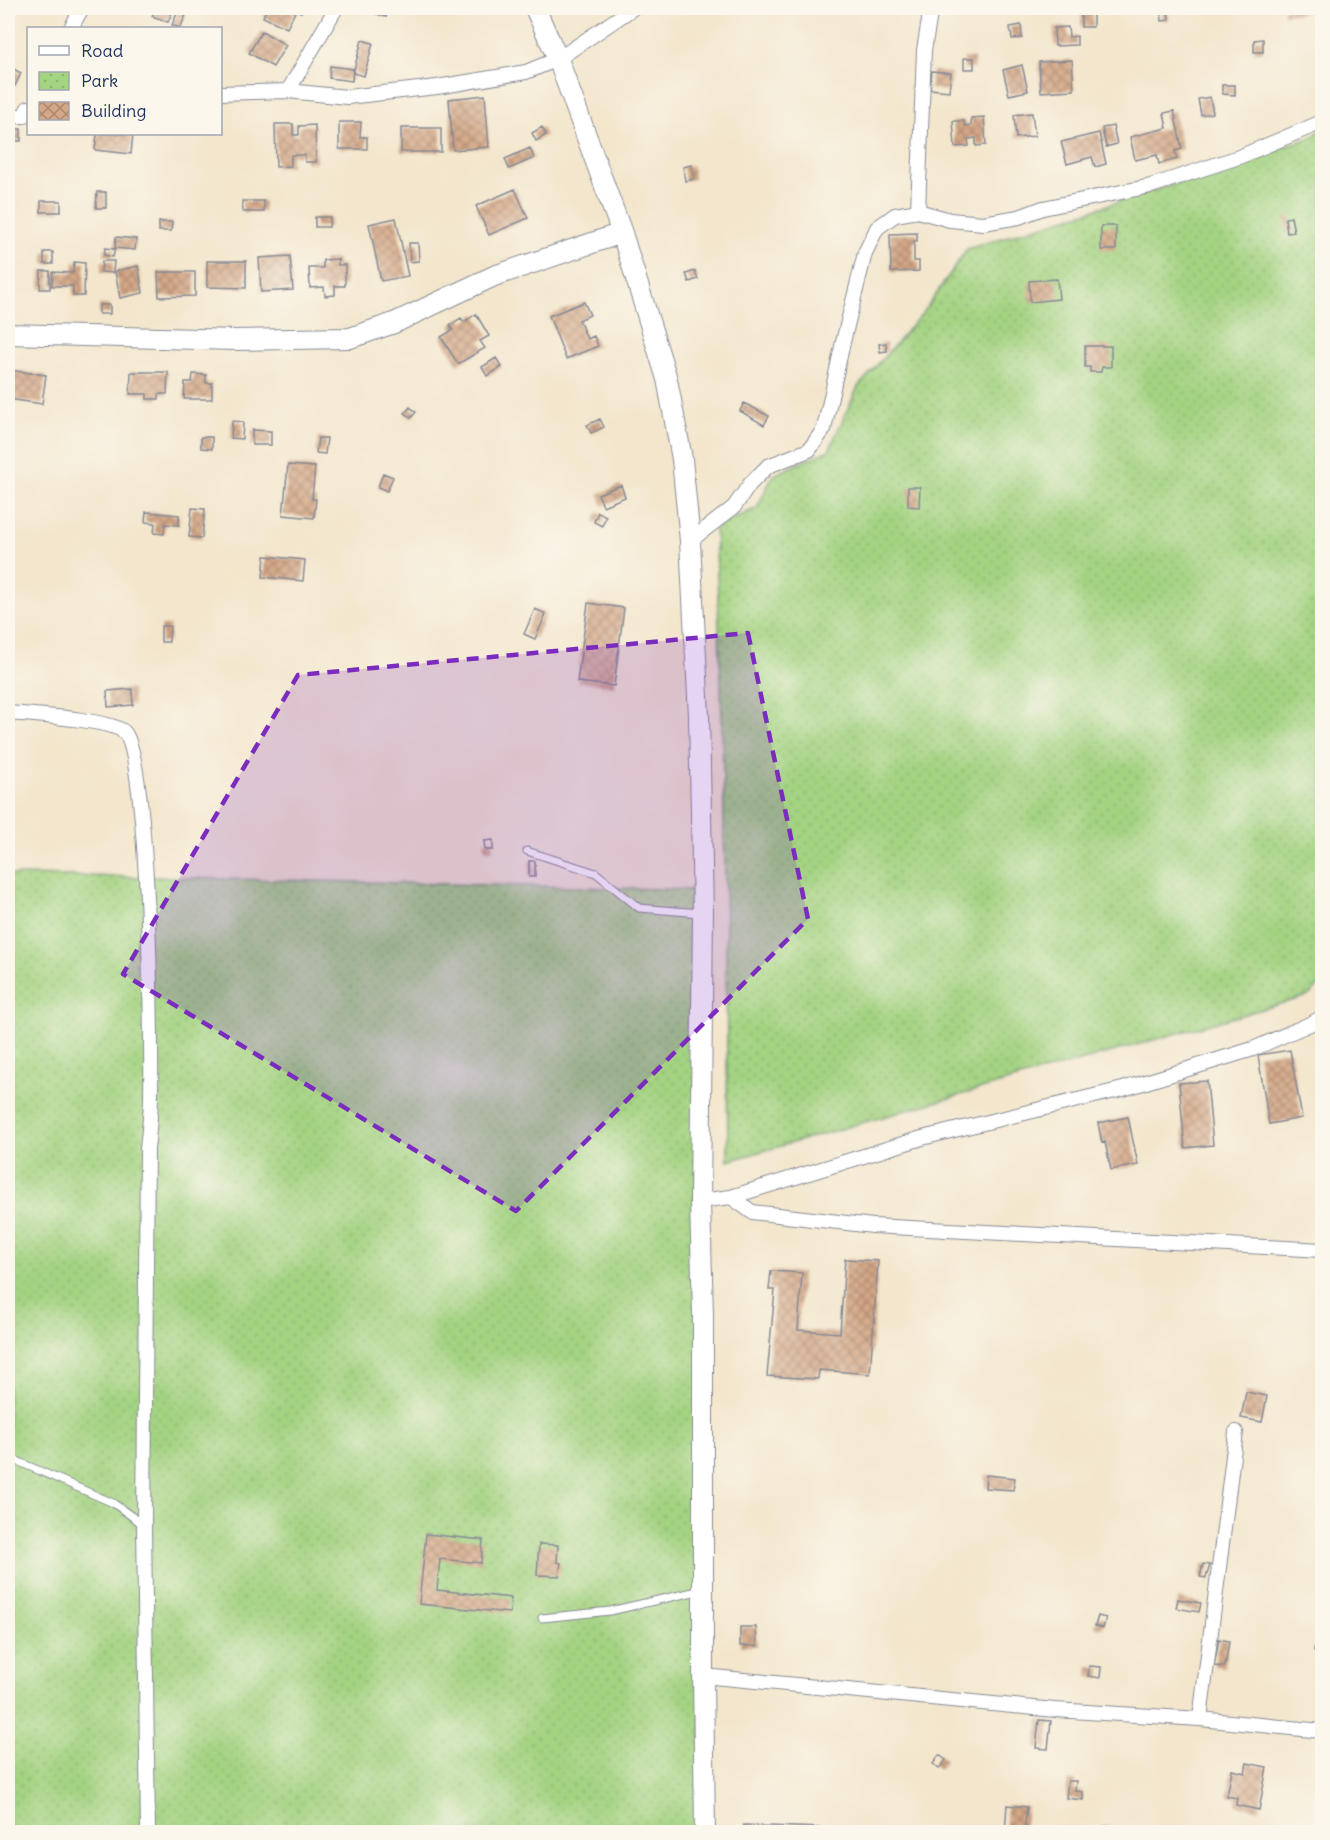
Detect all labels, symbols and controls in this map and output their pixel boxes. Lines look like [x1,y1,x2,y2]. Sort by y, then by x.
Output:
legend [27,27,222,135]
text: Road [81,39,124,62]
text: Park [81,69,118,92]
text: Building [81,99,146,122]

